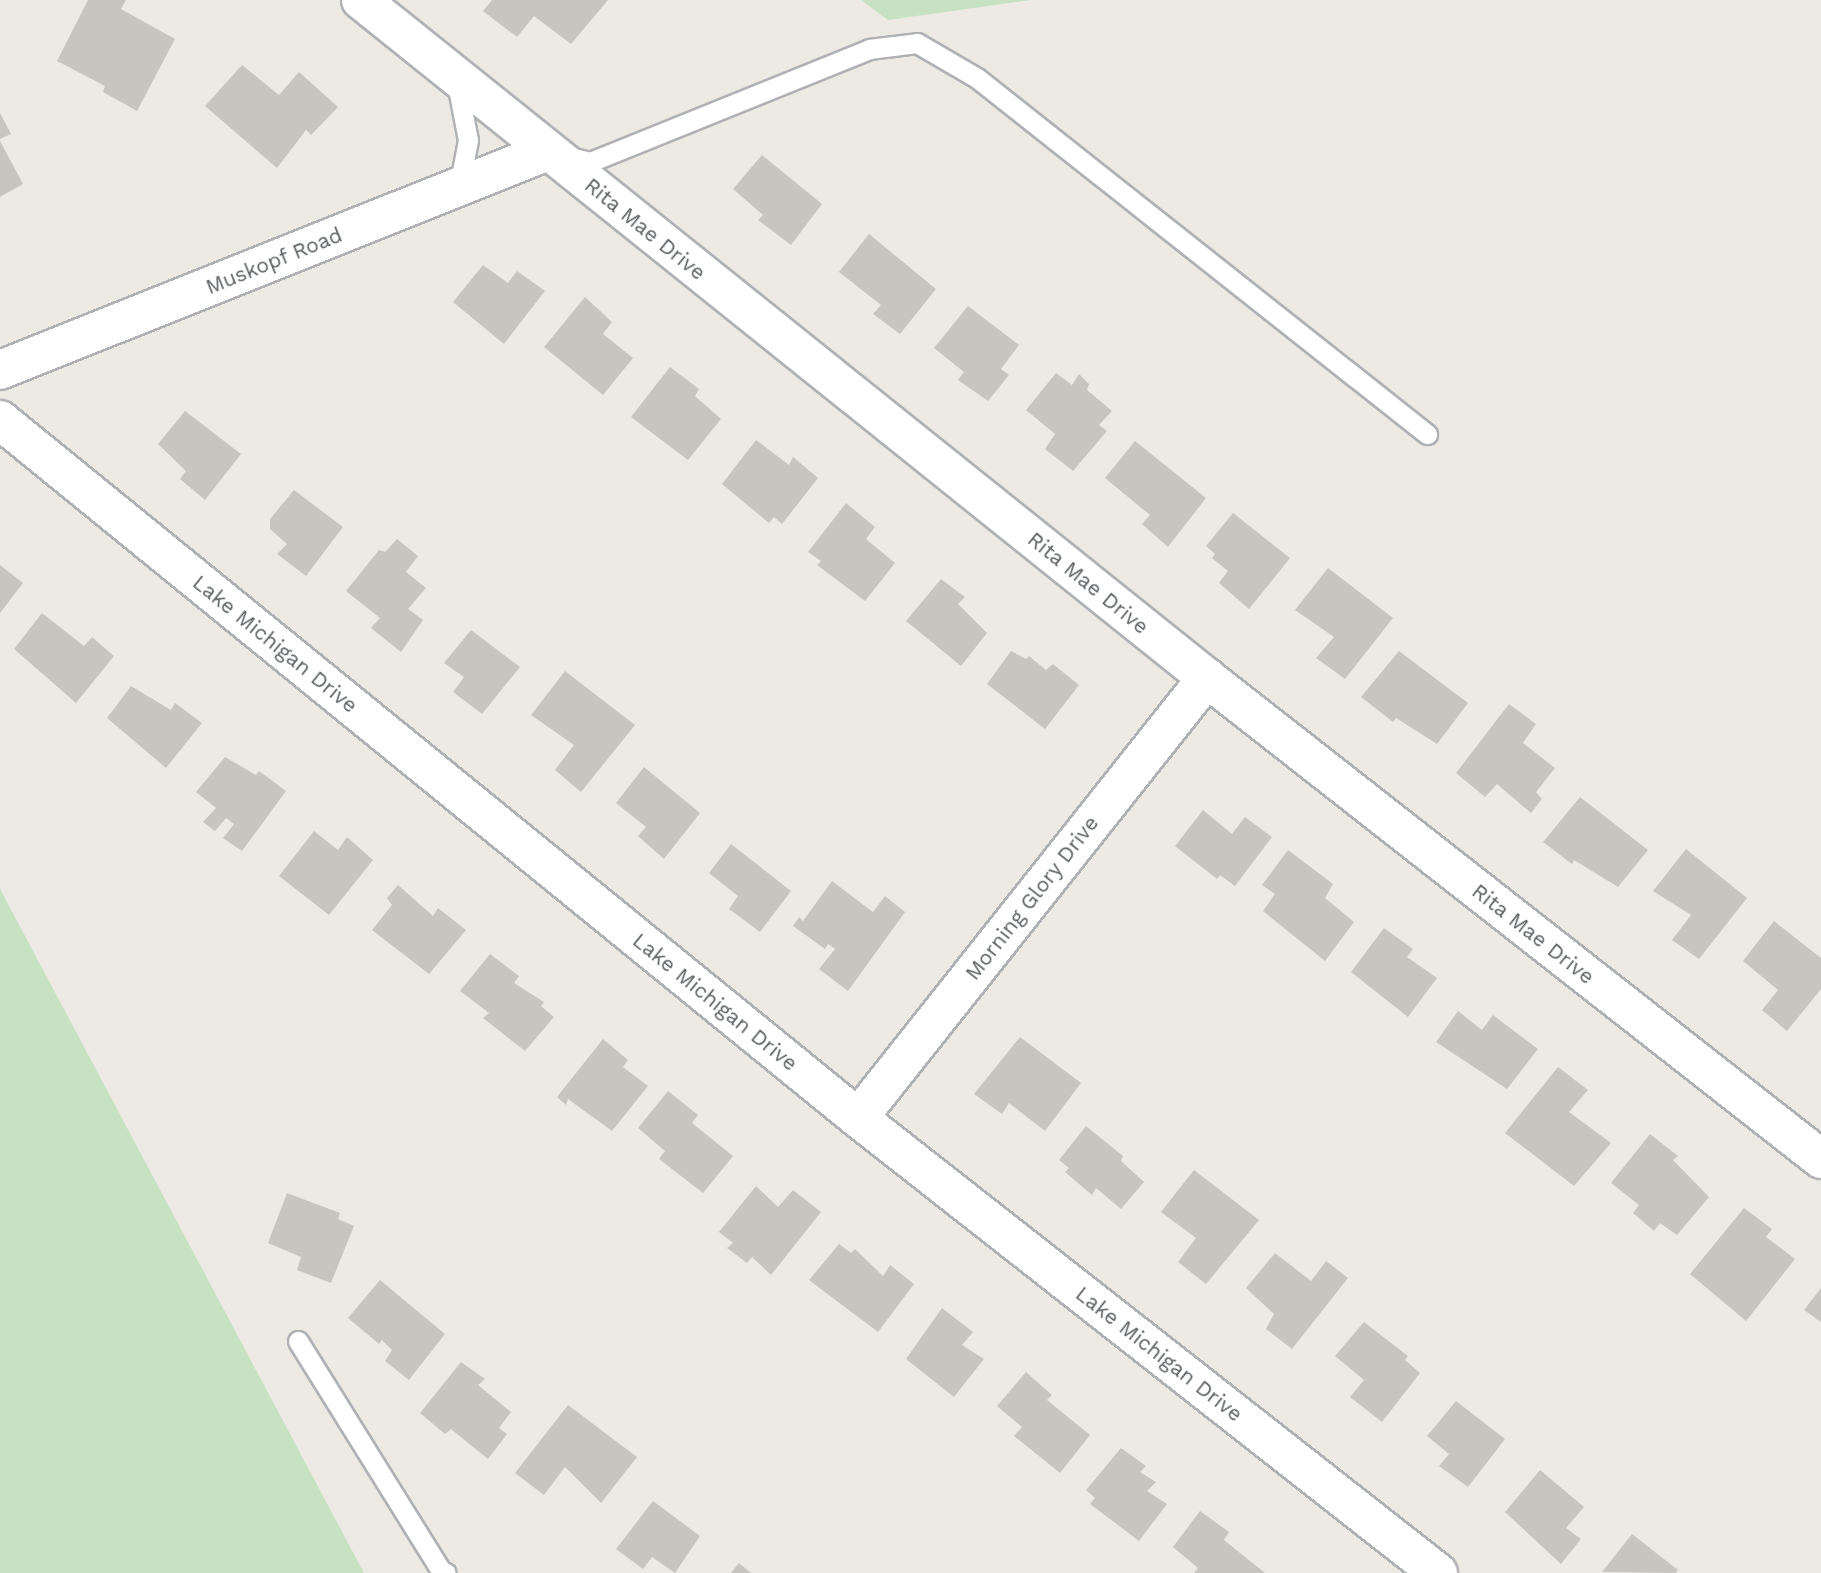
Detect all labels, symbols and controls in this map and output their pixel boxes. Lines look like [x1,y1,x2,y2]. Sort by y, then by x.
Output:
street label: Rita Mae Drive [579,172,711,286]
street label: Muskopf Road [202,222,346,300]
street label: Rita Mae Drive [1022,526,1154,640]
street label: Lake Michigan Drive [188,570,362,718]
street label: Morning Glory Drive [960,811,1104,985]
street label: Rita Mae Drive [1467,878,1599,990]
street label: Lake Michigan Drive [628,928,802,1076]
street label: Lake Michigan Drive [1071,1281,1247,1427]

